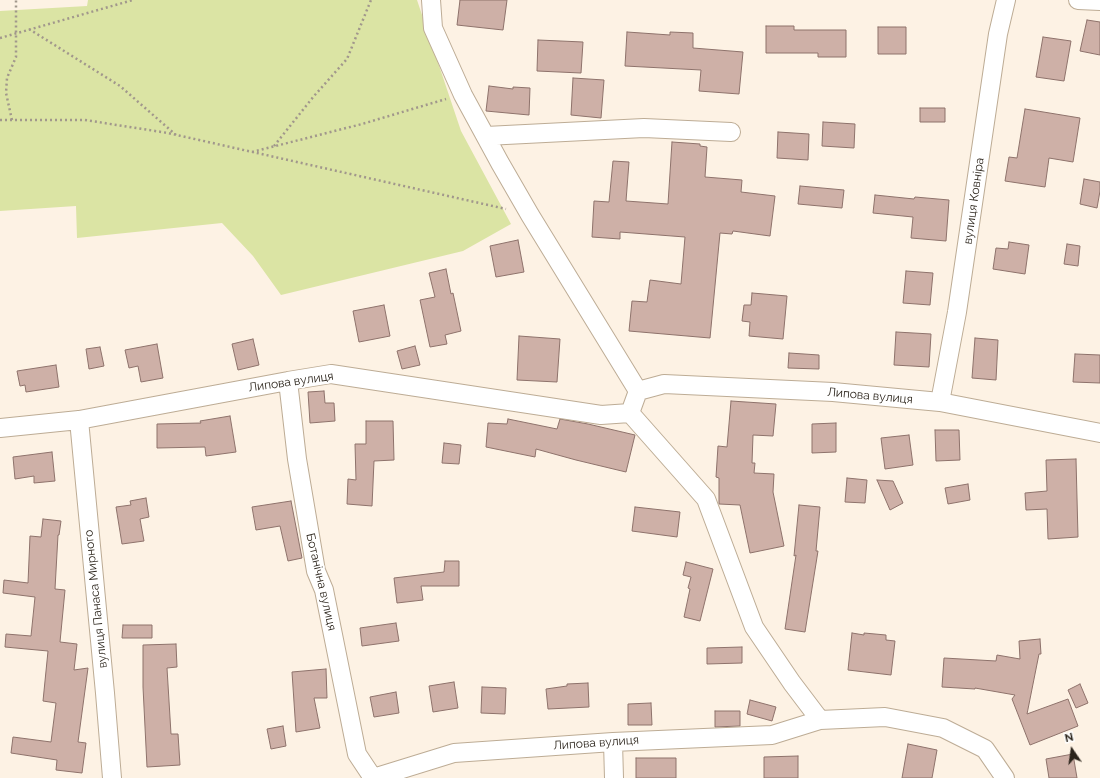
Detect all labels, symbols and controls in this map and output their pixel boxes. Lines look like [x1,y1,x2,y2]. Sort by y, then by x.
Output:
street label: вулиця Ковніра [961,157,987,245]
street label: Липова вулиця [247,369,335,395]
street label: Липова вулиця [827,385,913,407]
street label: вулиця Панаса Мирного [82,529,110,669]
street label: Ботанічна вулиця [303,532,339,632]
north arrow [1052,730,1092,770]
text: N [1064,731,1075,745]
street label: Липова вулиця [553,733,639,753]

